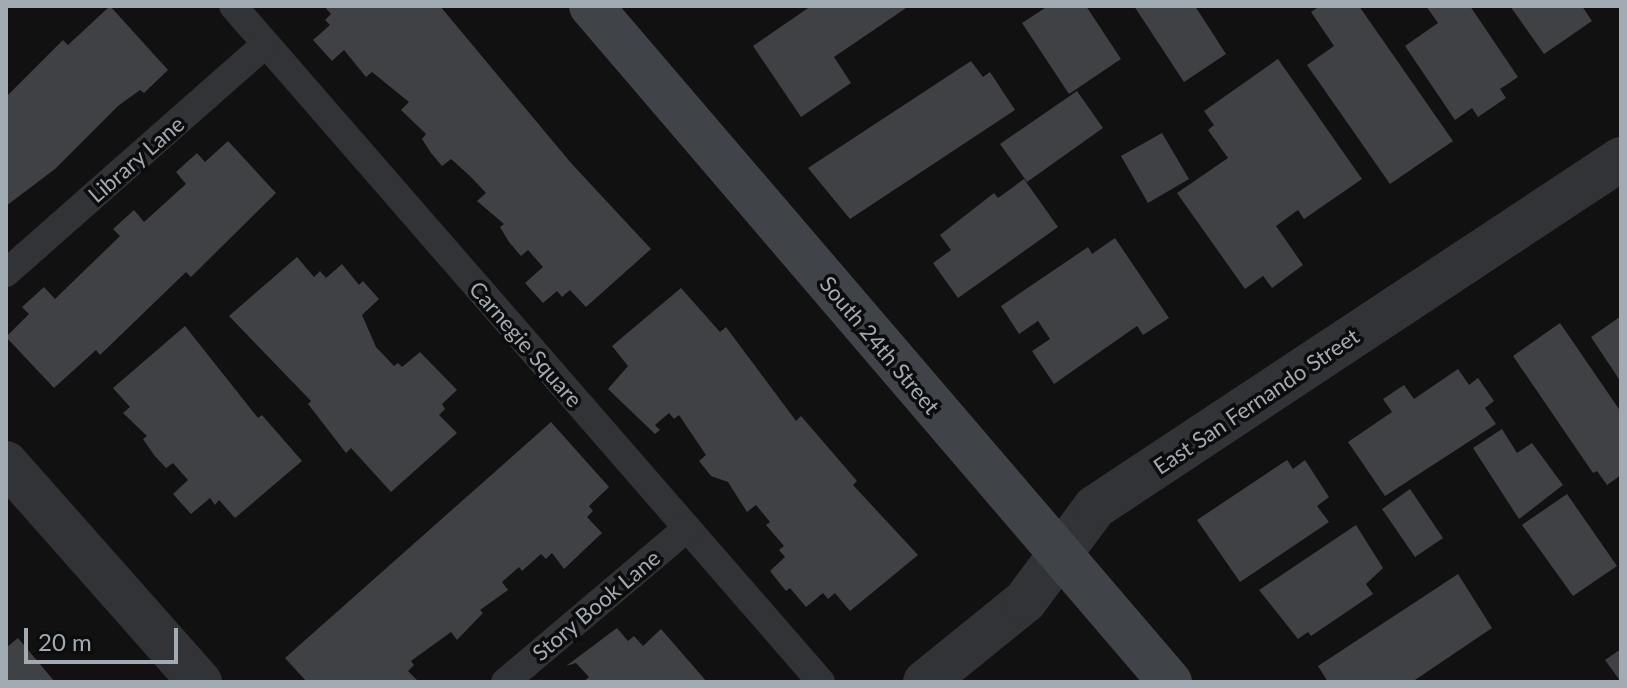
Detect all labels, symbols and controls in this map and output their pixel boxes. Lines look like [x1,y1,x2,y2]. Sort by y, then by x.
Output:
street label: Library Lane [83,110,189,208]
street label: South 24th Street [815,271,945,419]
street label: Carnegie Square [464,276,588,412]
street label: East San Fernando Street [1148,322,1364,480]
street label: Story Book Lane [527,544,665,666]
scale bar [28,612,182,662]
text: 20 m [38,627,92,656]

